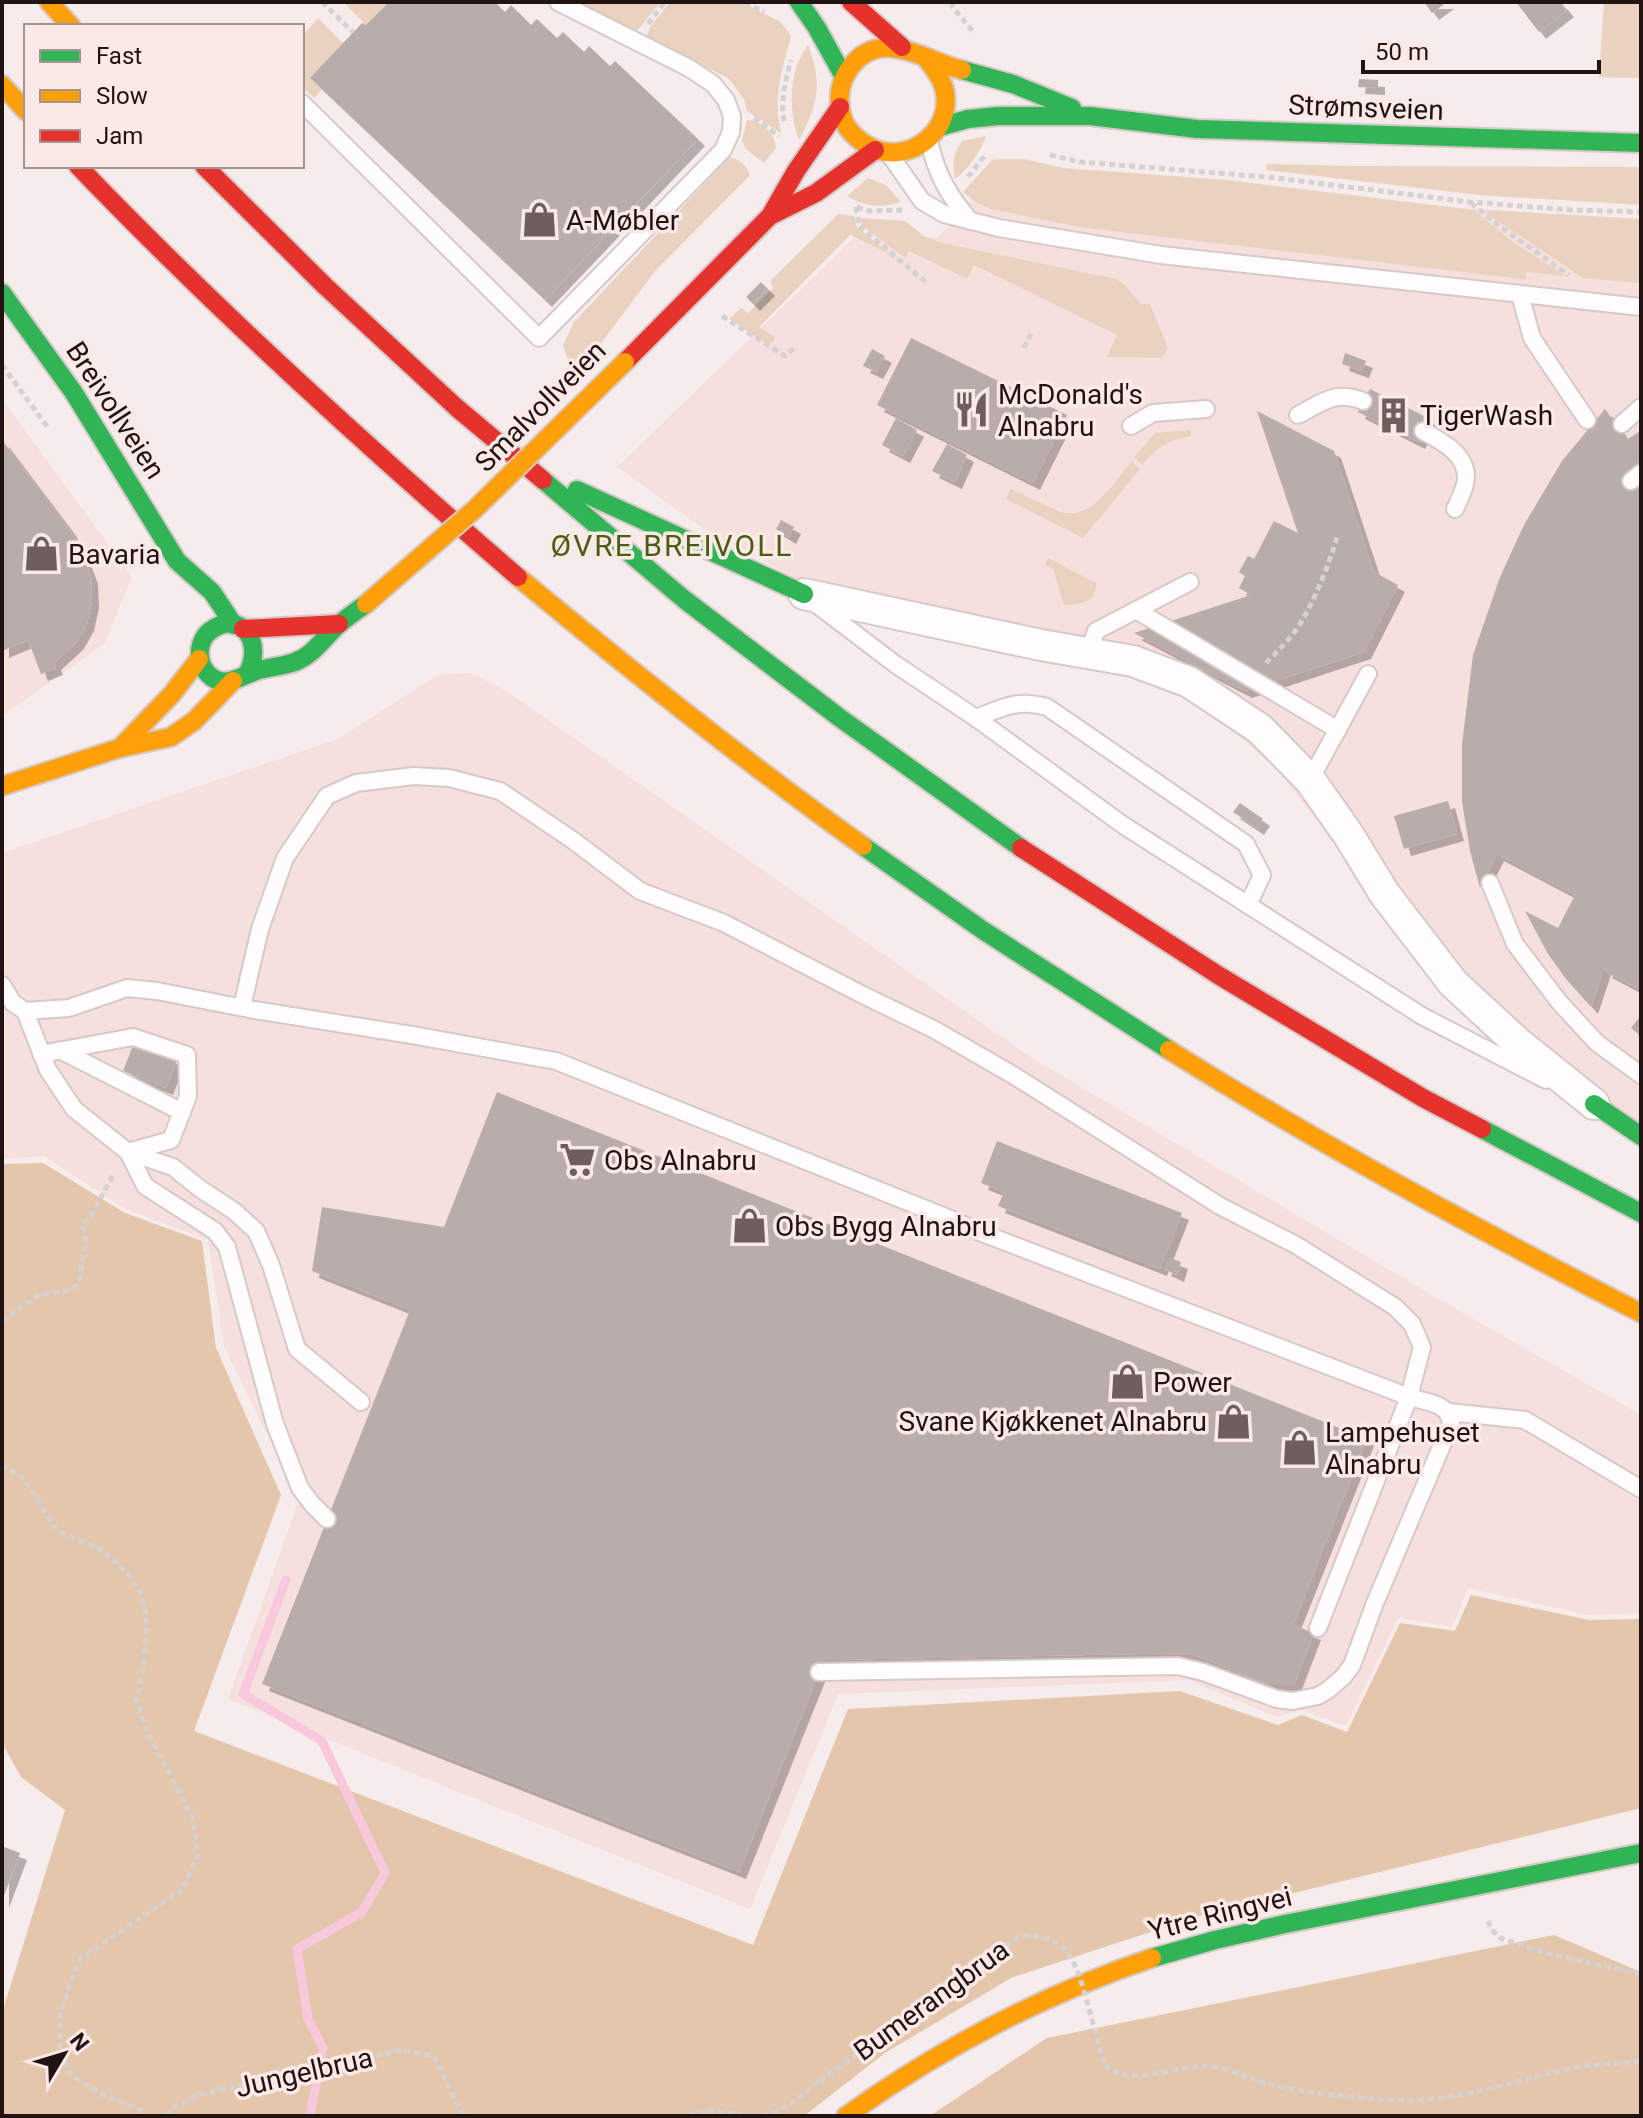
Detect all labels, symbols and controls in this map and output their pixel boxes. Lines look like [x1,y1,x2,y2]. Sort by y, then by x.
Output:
legend [24,24,304,168]
scale bar [1363,24,1599,74]
text: 50 m [1375,38,1429,66]
text: Fast [96,42,142,70]
text: Slow [96,82,148,110]
street label: Strømsveien [1288,88,1444,127]
text: Jam [96,122,143,150]
shop icon: A-Møbler [521,201,559,239]
place label: A-Møbler [566,204,680,237]
street label: Smalvollveien [468,334,613,479]
street label: Breivollveien [59,336,172,485]
place label: McDonald's Alnabru [998,378,1143,443]
restaurant icon: McDonald's Alnabru [953,391,991,429]
building icon: TigerWash [1375,396,1413,434]
place label: TigerWash [1420,399,1553,432]
district label: ØVRE BREIVOLL [551,528,793,563]
shop icon: Bavaria [23,535,61,573]
place label: Bavaria [68,538,161,571]
supermarket icon: Obs Alnabru [559,1141,597,1179]
place label: Obs Alnabru [604,1144,757,1177]
shop icon: Obs Bygg Alnabru [730,1207,768,1245]
place label: Obs Bygg Alnabru [775,1210,997,1243]
shop icon: Power [1108,1363,1146,1401]
place label: Power [1153,1366,1232,1399]
shop icon: Svane Kjøkkenet Alnabru [1214,1402,1252,1440]
place label: Svane Kjøkkenet Alnabru [899,1405,1207,1438]
place label: Lampehuset Alnabru [1325,1416,1480,1481]
shop icon: Lampehuset Alnabru [1280,1429,1318,1467]
street label: Ytre Ringvei [1145,1880,1295,1947]
street label: Bumerangbrua [847,1933,1015,2068]
north arrow [24,2014,104,2094]
text: N [65,2028,94,2056]
street label: Jungelbrua [232,2041,376,2104]

